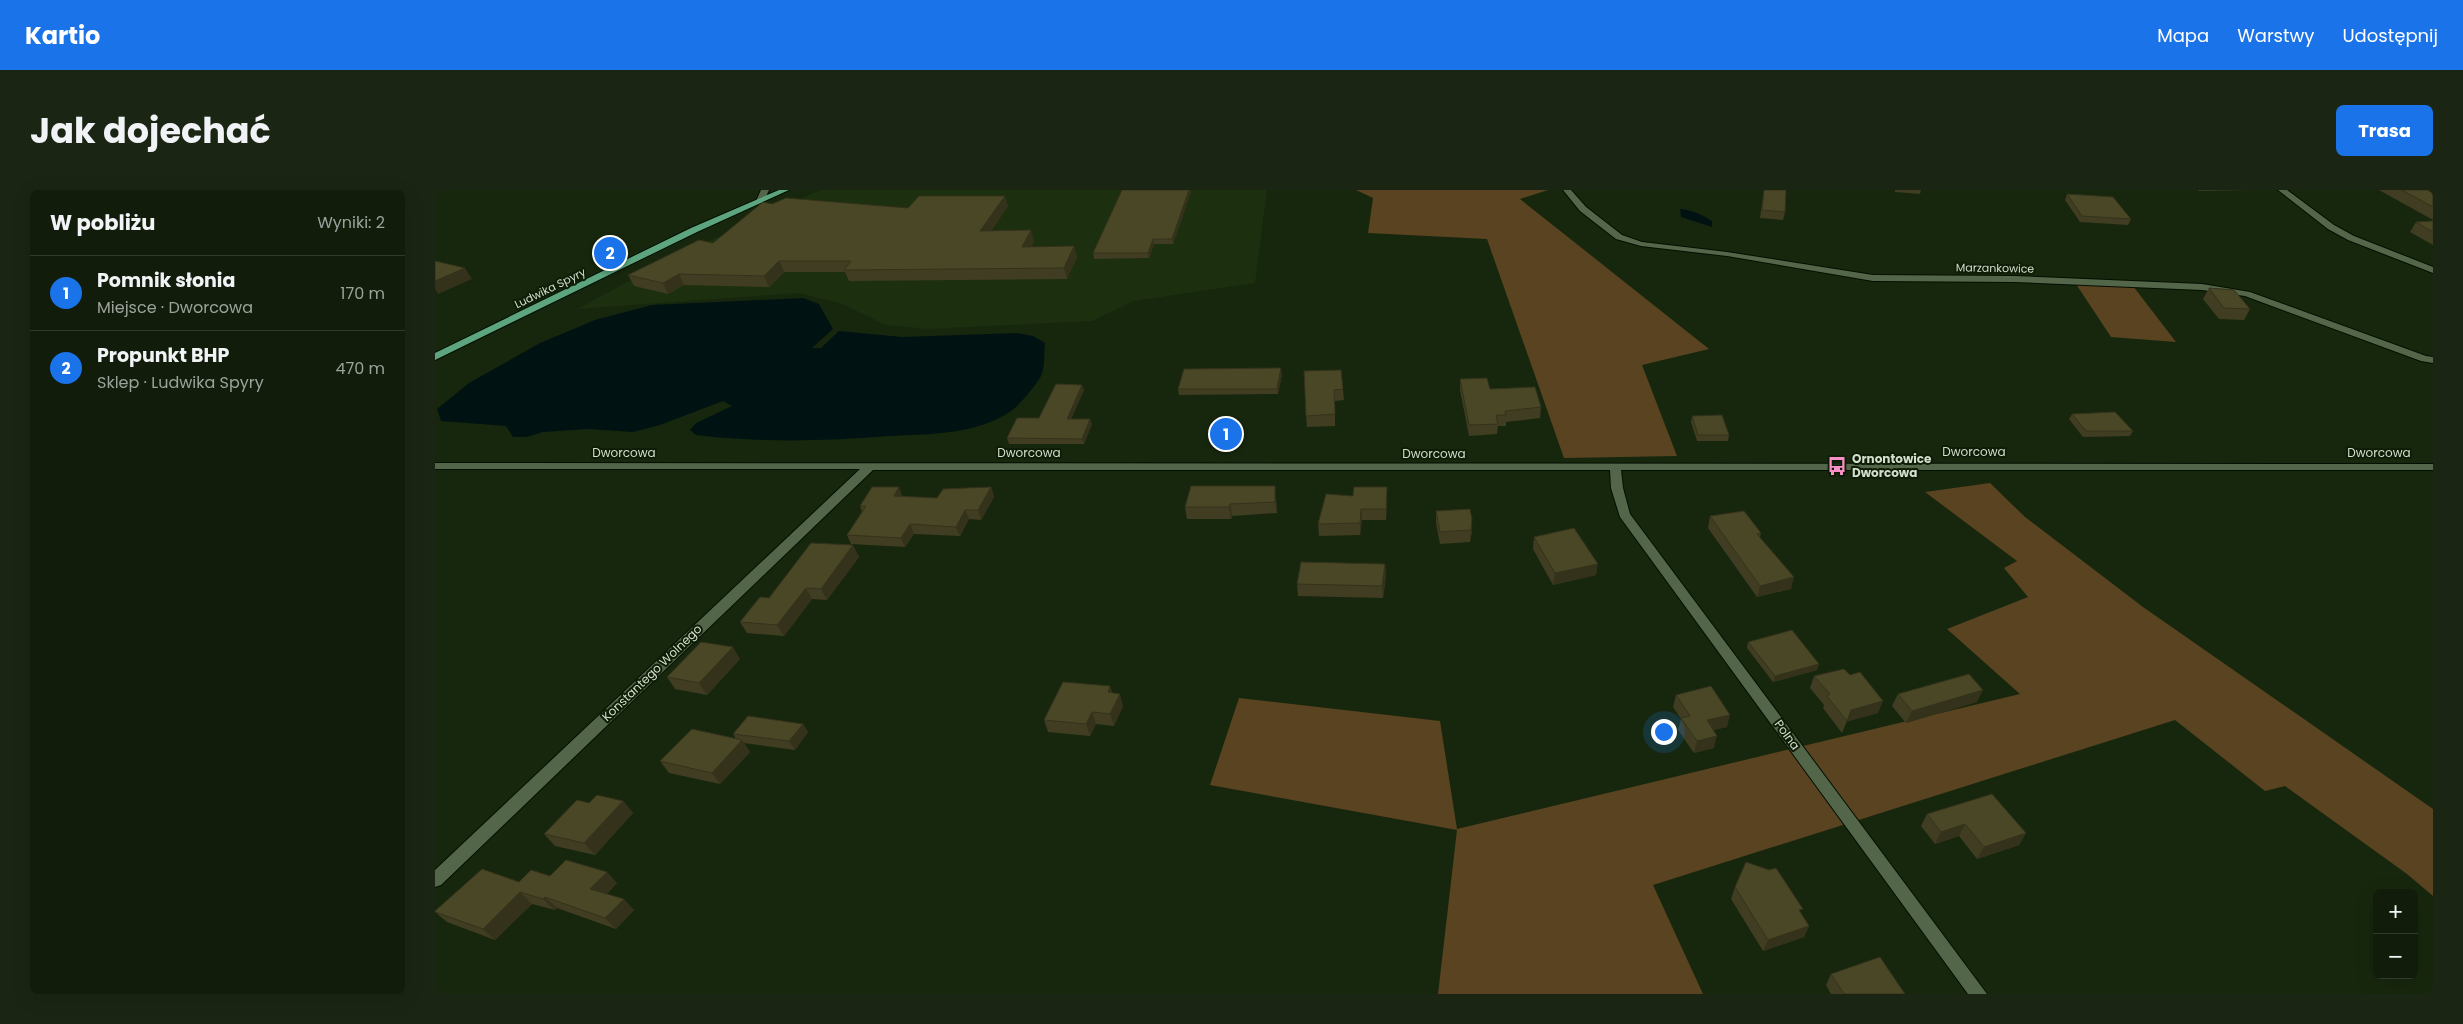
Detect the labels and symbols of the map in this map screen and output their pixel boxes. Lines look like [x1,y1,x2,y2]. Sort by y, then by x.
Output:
pin: 2 [594,234,626,272]
street label: Marzankowice [1956,259,2035,277]
street label: Ludwika Spyry [512,263,589,312]
pin: 1 [1210,415,1242,453]
street label: Dworcowa [1942,443,2006,460]
street label: Dworcowa [592,444,656,461]
street label: Dworcowa [997,444,1061,461]
street label: Dworcowa [2347,444,2411,461]
street label: Dworcowa [1402,445,1466,462]
place label: Ornontowice Dworcowa [1852,450,1932,481]
bus stop icon: Ornontowice Dworcowa [1826,455,1848,477]
street label: Konstantego Wolnego [598,620,706,725]
street label: Polna [1771,716,1804,753]
your location [1651,719,1677,745]

